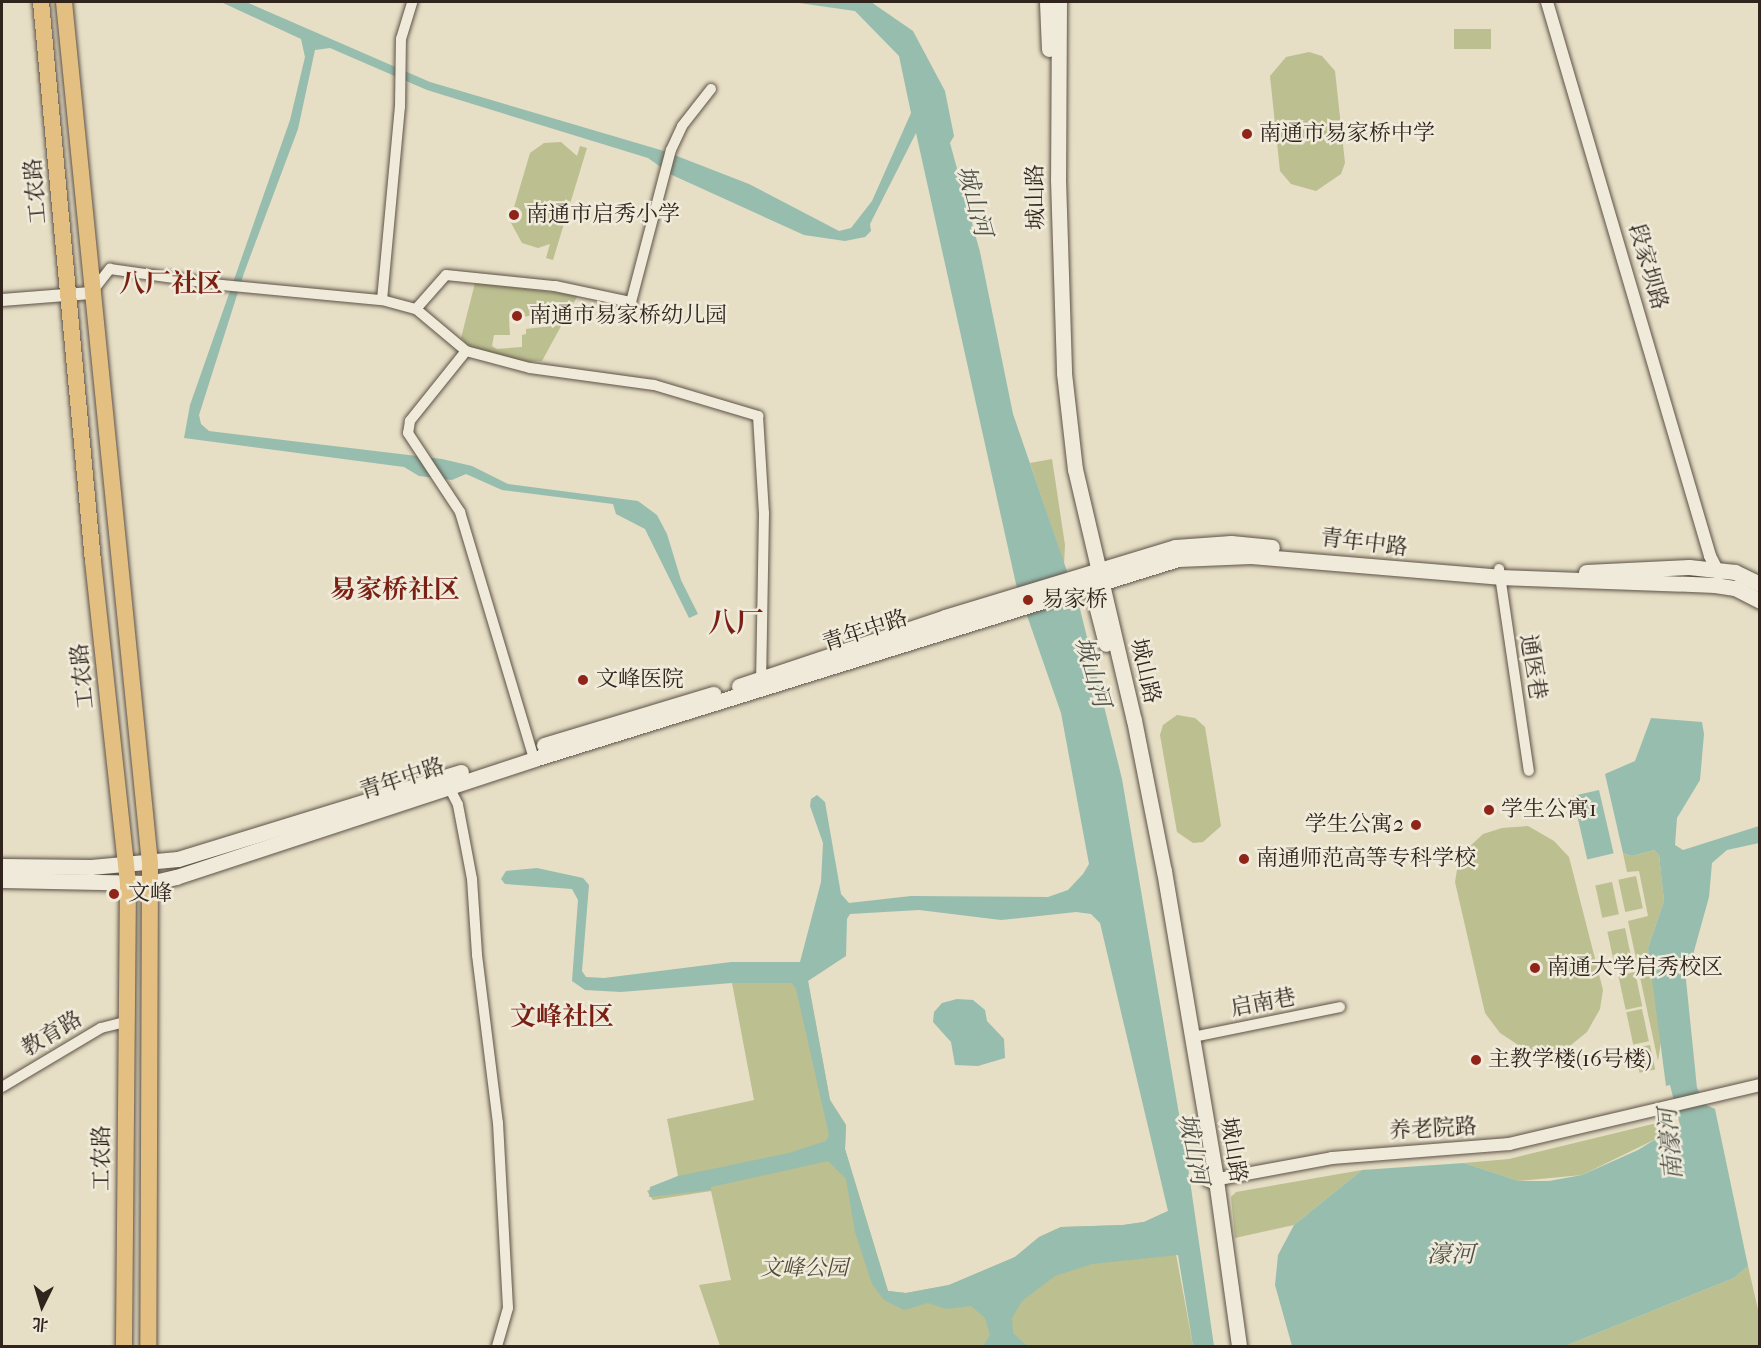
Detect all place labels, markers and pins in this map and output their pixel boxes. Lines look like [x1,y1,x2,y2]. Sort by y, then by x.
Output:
place label: 南通市易家桥中学 [1259,121,1435,147]
marker: 南通市易家桥中学 [1240,127,1254,141]
place label: 南通市启秀小学 [526,202,680,228]
marker: 南通市启秀小学 [507,208,521,222]
place label: 南通市易家桥幼儿园 [529,303,727,329]
marker: 南通市易家桥幼儿园 [510,309,524,323]
place label: 易家桥 [1042,587,1108,613]
marker: 易家桥 [1019,591,1037,609]
place label: 文峰医院 [596,667,684,693]
marker: 文峰医院 [574,671,592,689]
place label: 学生公寓1 [1501,797,1597,823]
marker: 学生公寓1 [1482,803,1496,817]
place label: 学生公寓2 [1305,812,1404,838]
marker: 学生公寓2 [1409,818,1423,832]
place label: 南通师范高等专科学校 [1256,846,1476,872]
marker: 南通师范高等专科学校 [1237,852,1251,866]
place label: 文峰 [128,881,172,907]
marker: 文峰 [105,885,123,903]
place label: 南通大学启秀校区 [1547,955,1723,981]
marker: 南通大学启秀校区 [1528,961,1542,975]
place label: 主教学楼(16号楼) [1488,1047,1652,1073]
marker: 主教学楼(16号楼) [1469,1053,1483,1067]

